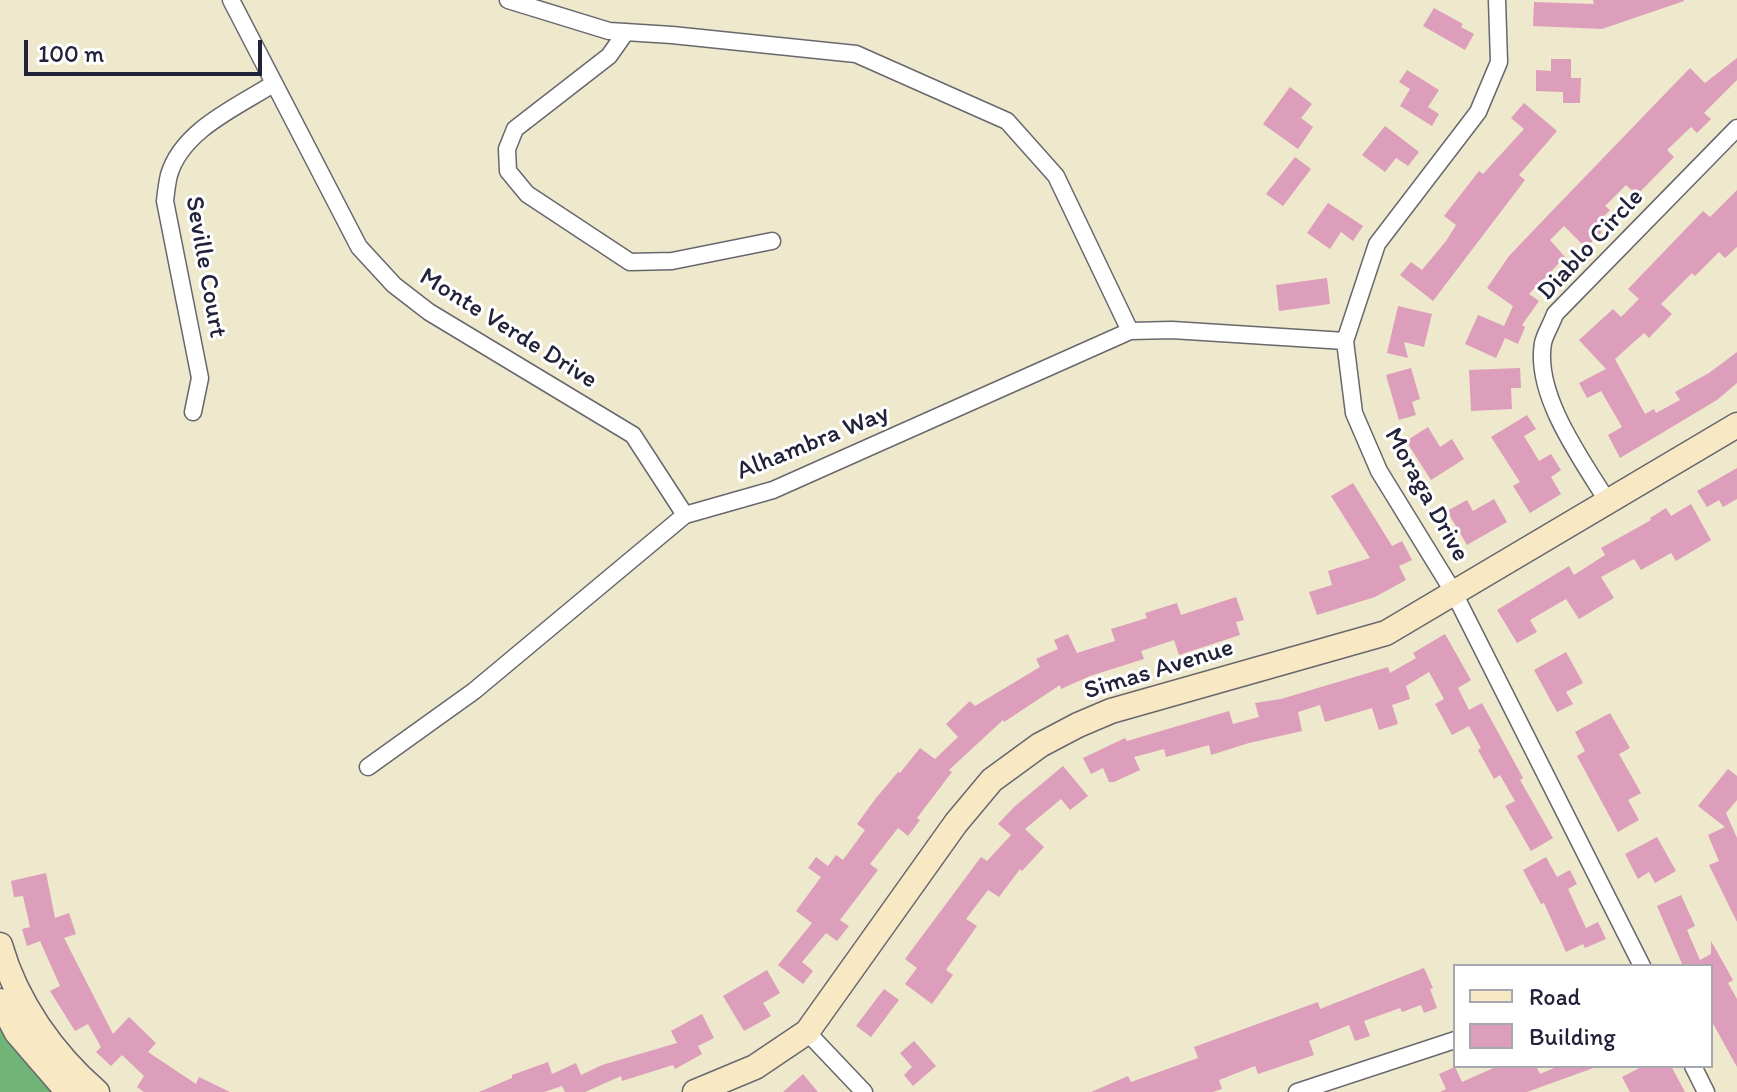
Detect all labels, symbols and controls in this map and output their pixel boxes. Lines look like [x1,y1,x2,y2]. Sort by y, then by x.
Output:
scale bar [28,24,266,74]
text: 100 m [38,39,104,68]
street label: Diablo Circle [1531,182,1651,308]
street label: Seville Court [177,194,233,340]
street label: Monte Verde Drive [413,262,603,396]
street label: Alhambra Way [732,398,894,488]
street label: Moraga Drive [1376,423,1476,567]
street label: Simas Avenue [1080,632,1238,708]
legend [1453,964,1713,1068]
text: Road [1529,982,1581,1011]
text: Building [1529,1022,1616,1051]

